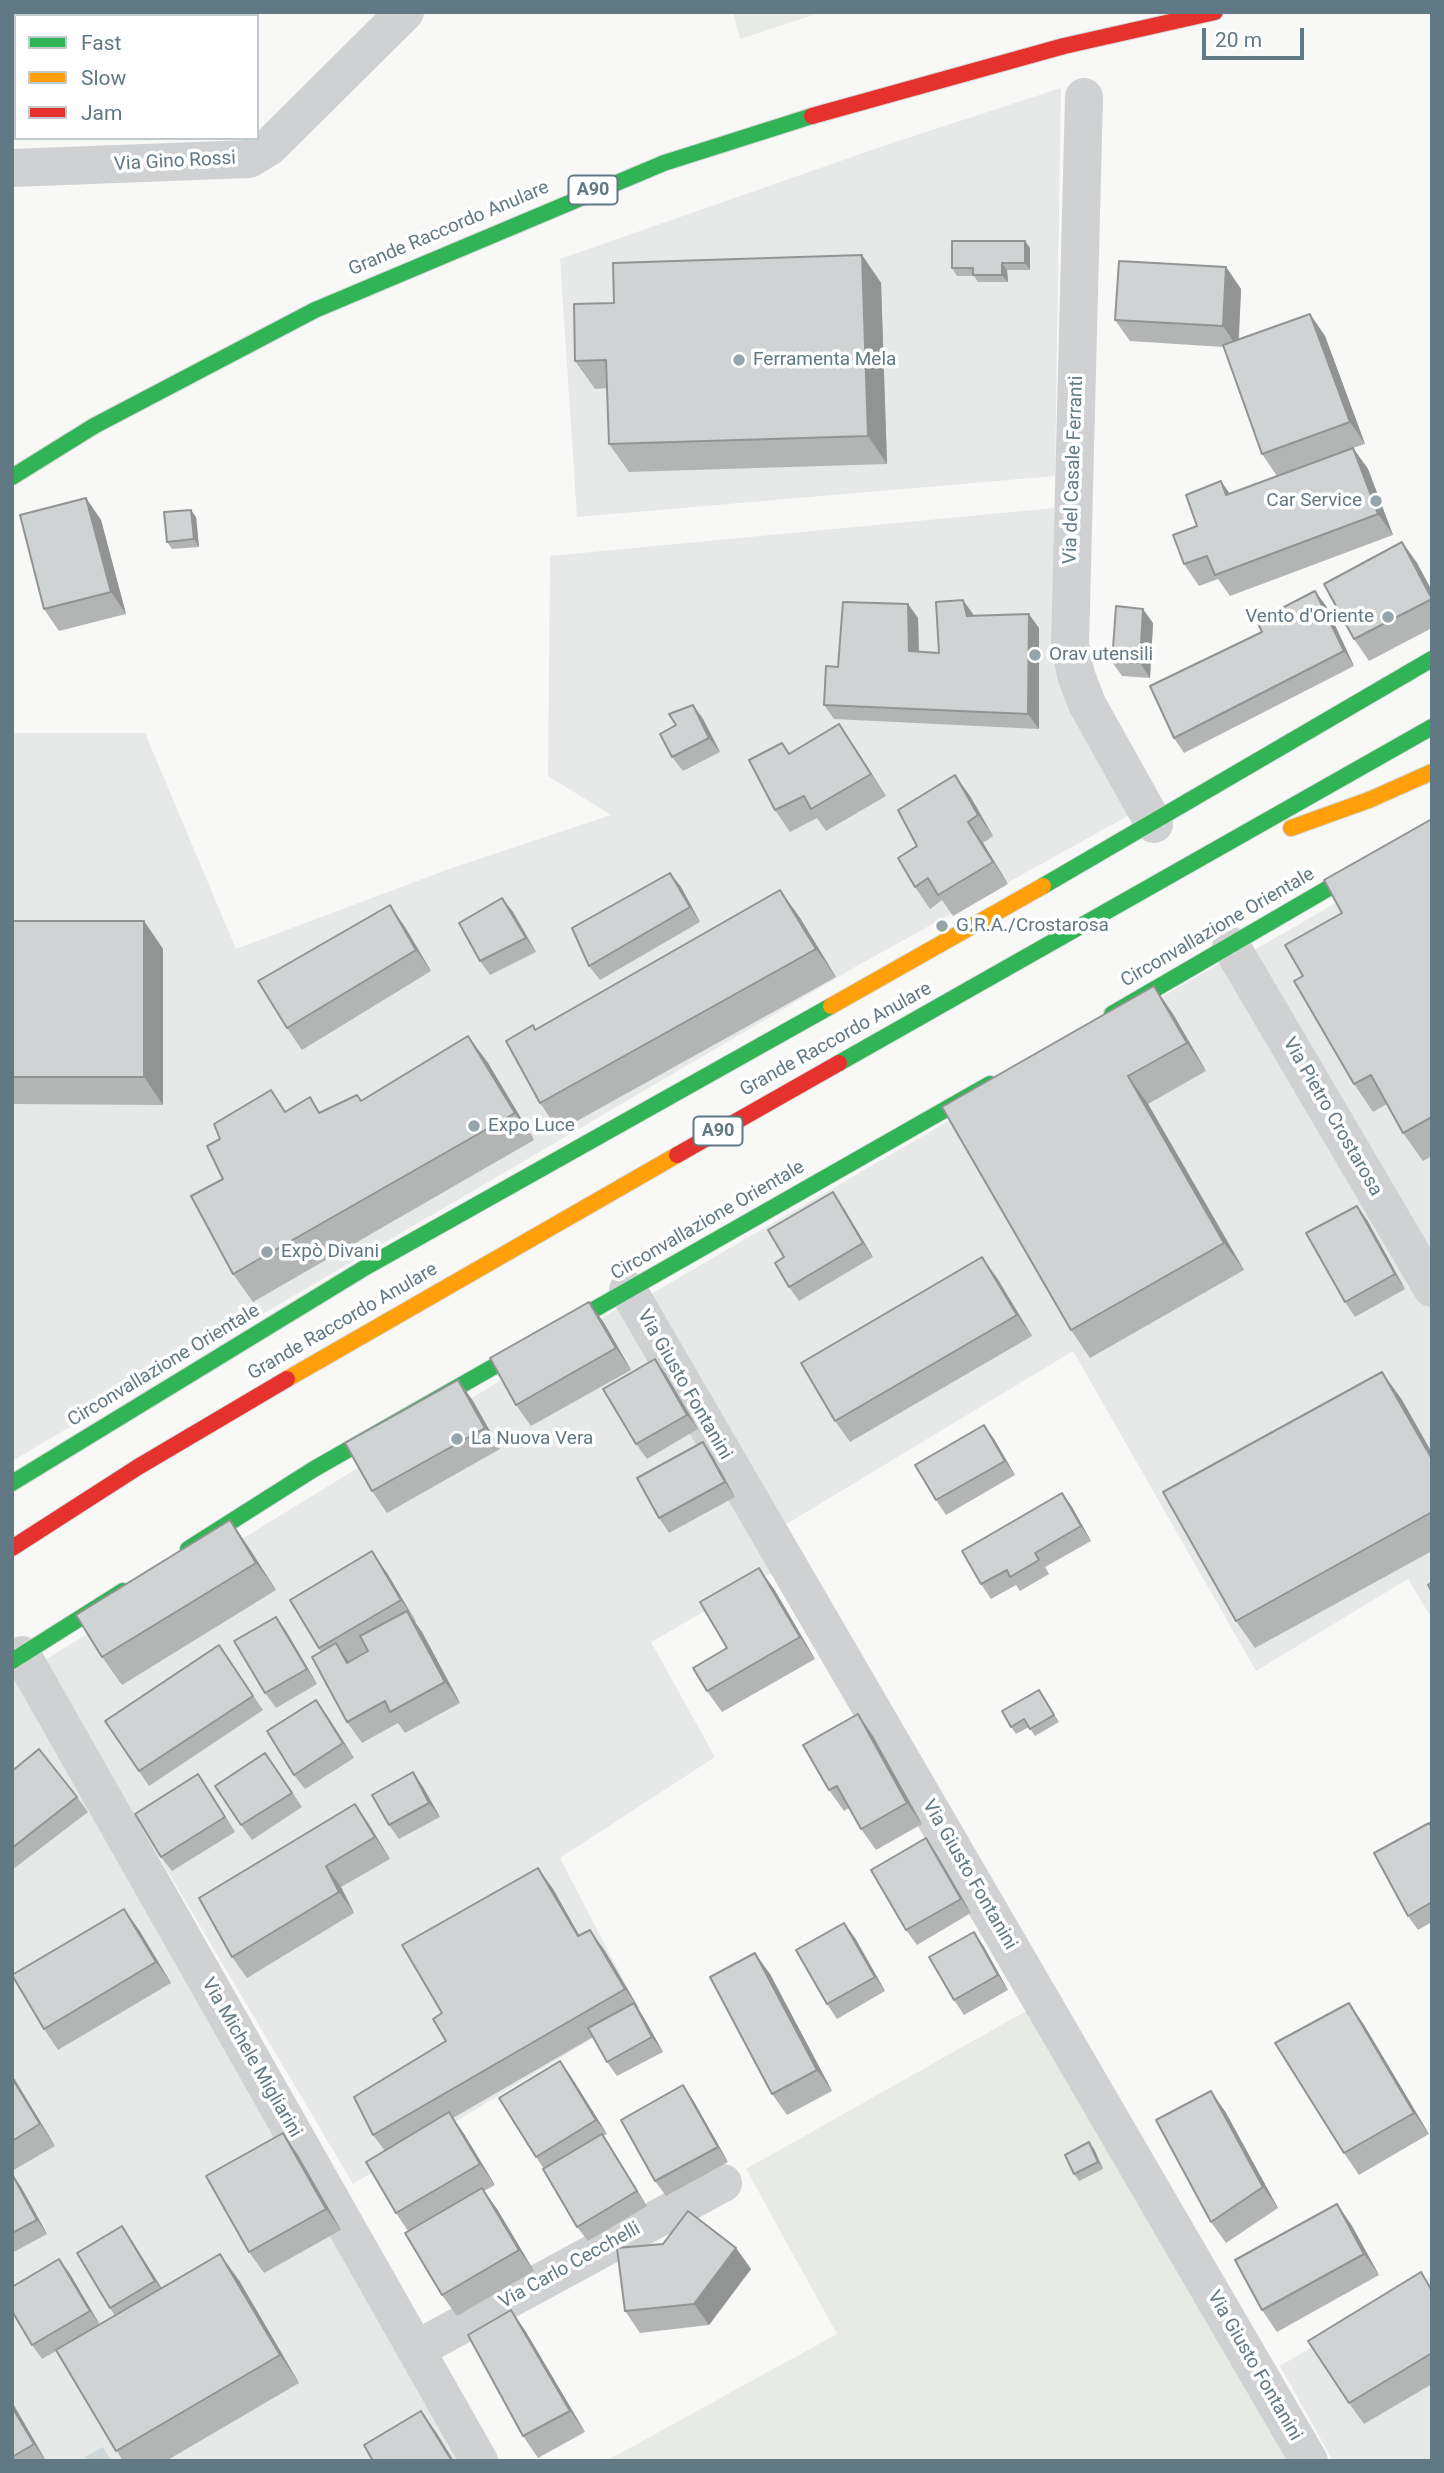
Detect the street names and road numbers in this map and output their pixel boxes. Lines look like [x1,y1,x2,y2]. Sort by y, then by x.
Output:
street label: Via Gino Rossi [113,147,237,177]
street label: Grande Raccordo Anulare [345,176,553,282]
road number: A90 [568,176,618,204]
street label: Via del Casale Ferranti [1059,375,1089,565]
street label: Circonvallazione Orientale [1117,863,1319,993]
street label: Grande Raccordo Anulare [736,978,936,1102]
street label: Via Pietro Crostarosa [1277,1034,1387,1200]
road number: A90 [694,1116,742,1146]
street label: Circonvallazione Orientale [607,1156,809,1286]
street label: Grande Raccordo Anulare [244,1258,442,1386]
street label: Circonvallazione Orientale [64,1300,264,1432]
street label: Via Giusto Fontanini [632,1306,736,1464]
street label: Via Giusto Fontanini [917,1796,1021,1954]
street label: Via Michele Migliarini [196,1974,306,2142]
street label: Via Carlo Cecchelli [495,2218,645,2314]
street label: Via Giusto Fontanini [1202,2287,1306,2445]

